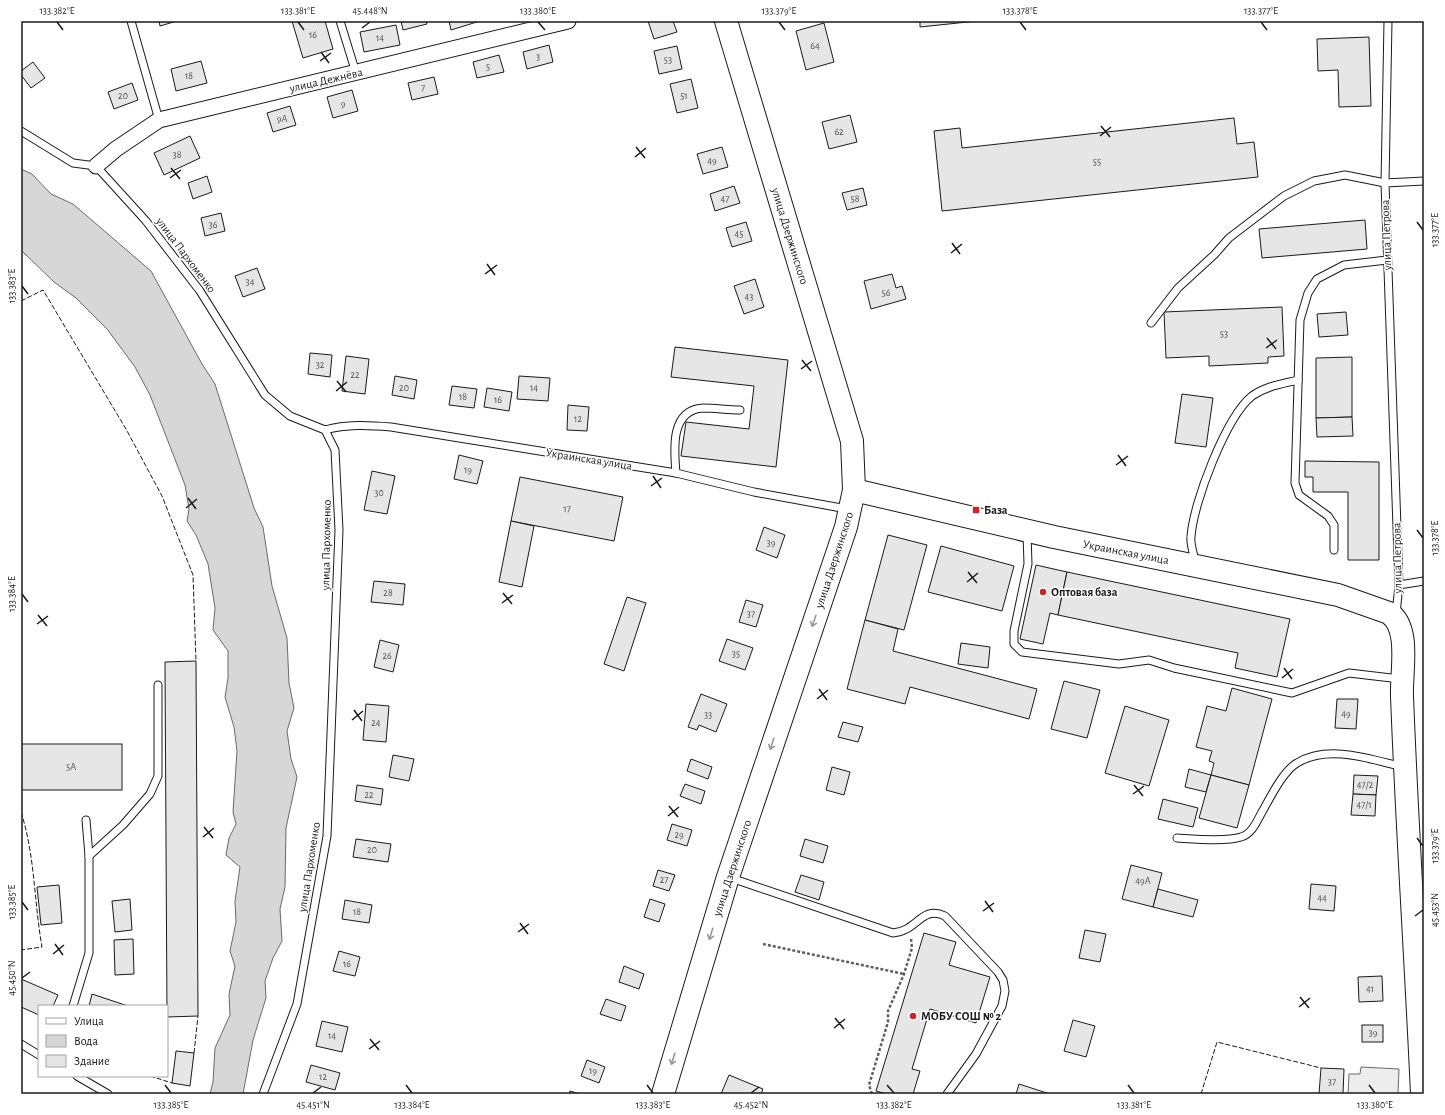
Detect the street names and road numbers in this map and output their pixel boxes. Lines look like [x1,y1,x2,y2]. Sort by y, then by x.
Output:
street label: улица Дежнёва [287,66,364,95]
street label: улица Дзержинского [768,185,810,286]
street label: улица Петрова [1379,199,1394,272]
street label: улица Пархоменко [152,214,218,296]
street label: Украинская улица [545,446,634,473]
street label: улица Пархоменко [319,499,334,592]
street label: улица Дзержинского [812,510,856,611]
street label: улица Петрова [1390,522,1405,595]
street label: Украинская улица [1082,538,1171,567]
street label: улица Дзержинского [710,818,754,919]
street label: улица Пархоменко [296,821,323,914]

